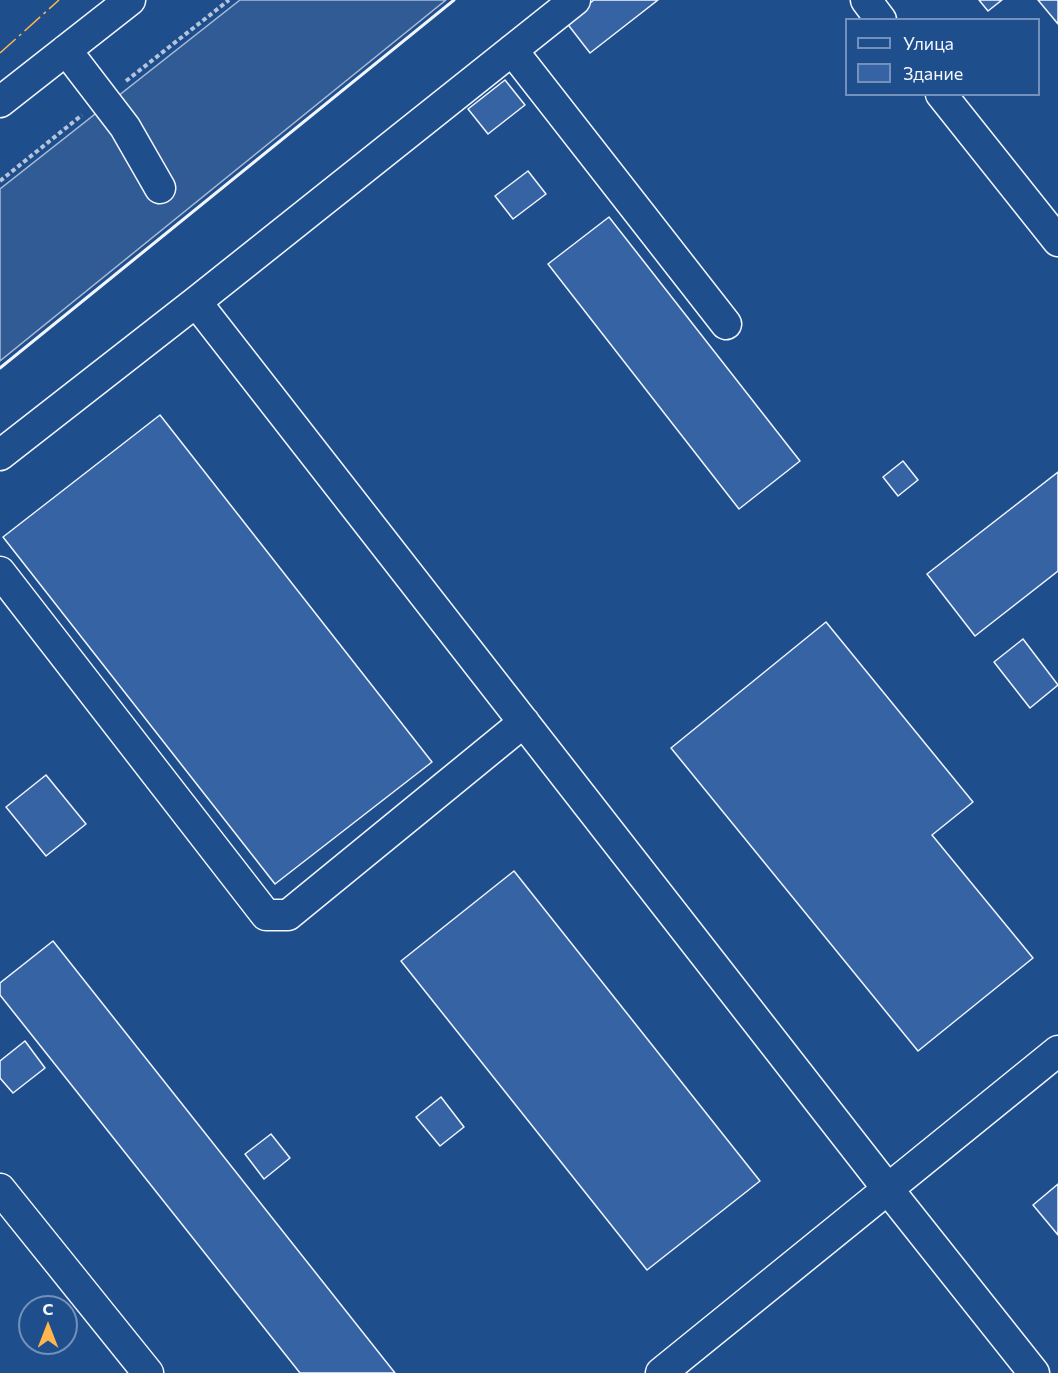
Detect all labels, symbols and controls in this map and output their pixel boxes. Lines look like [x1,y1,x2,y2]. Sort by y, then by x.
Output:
legend [845,18,1040,96]
text: Улица [903,32,954,54]
text: Здание [903,62,963,84]
north arrow [18,1295,78,1355]
text: С [43,1299,53,1318]

